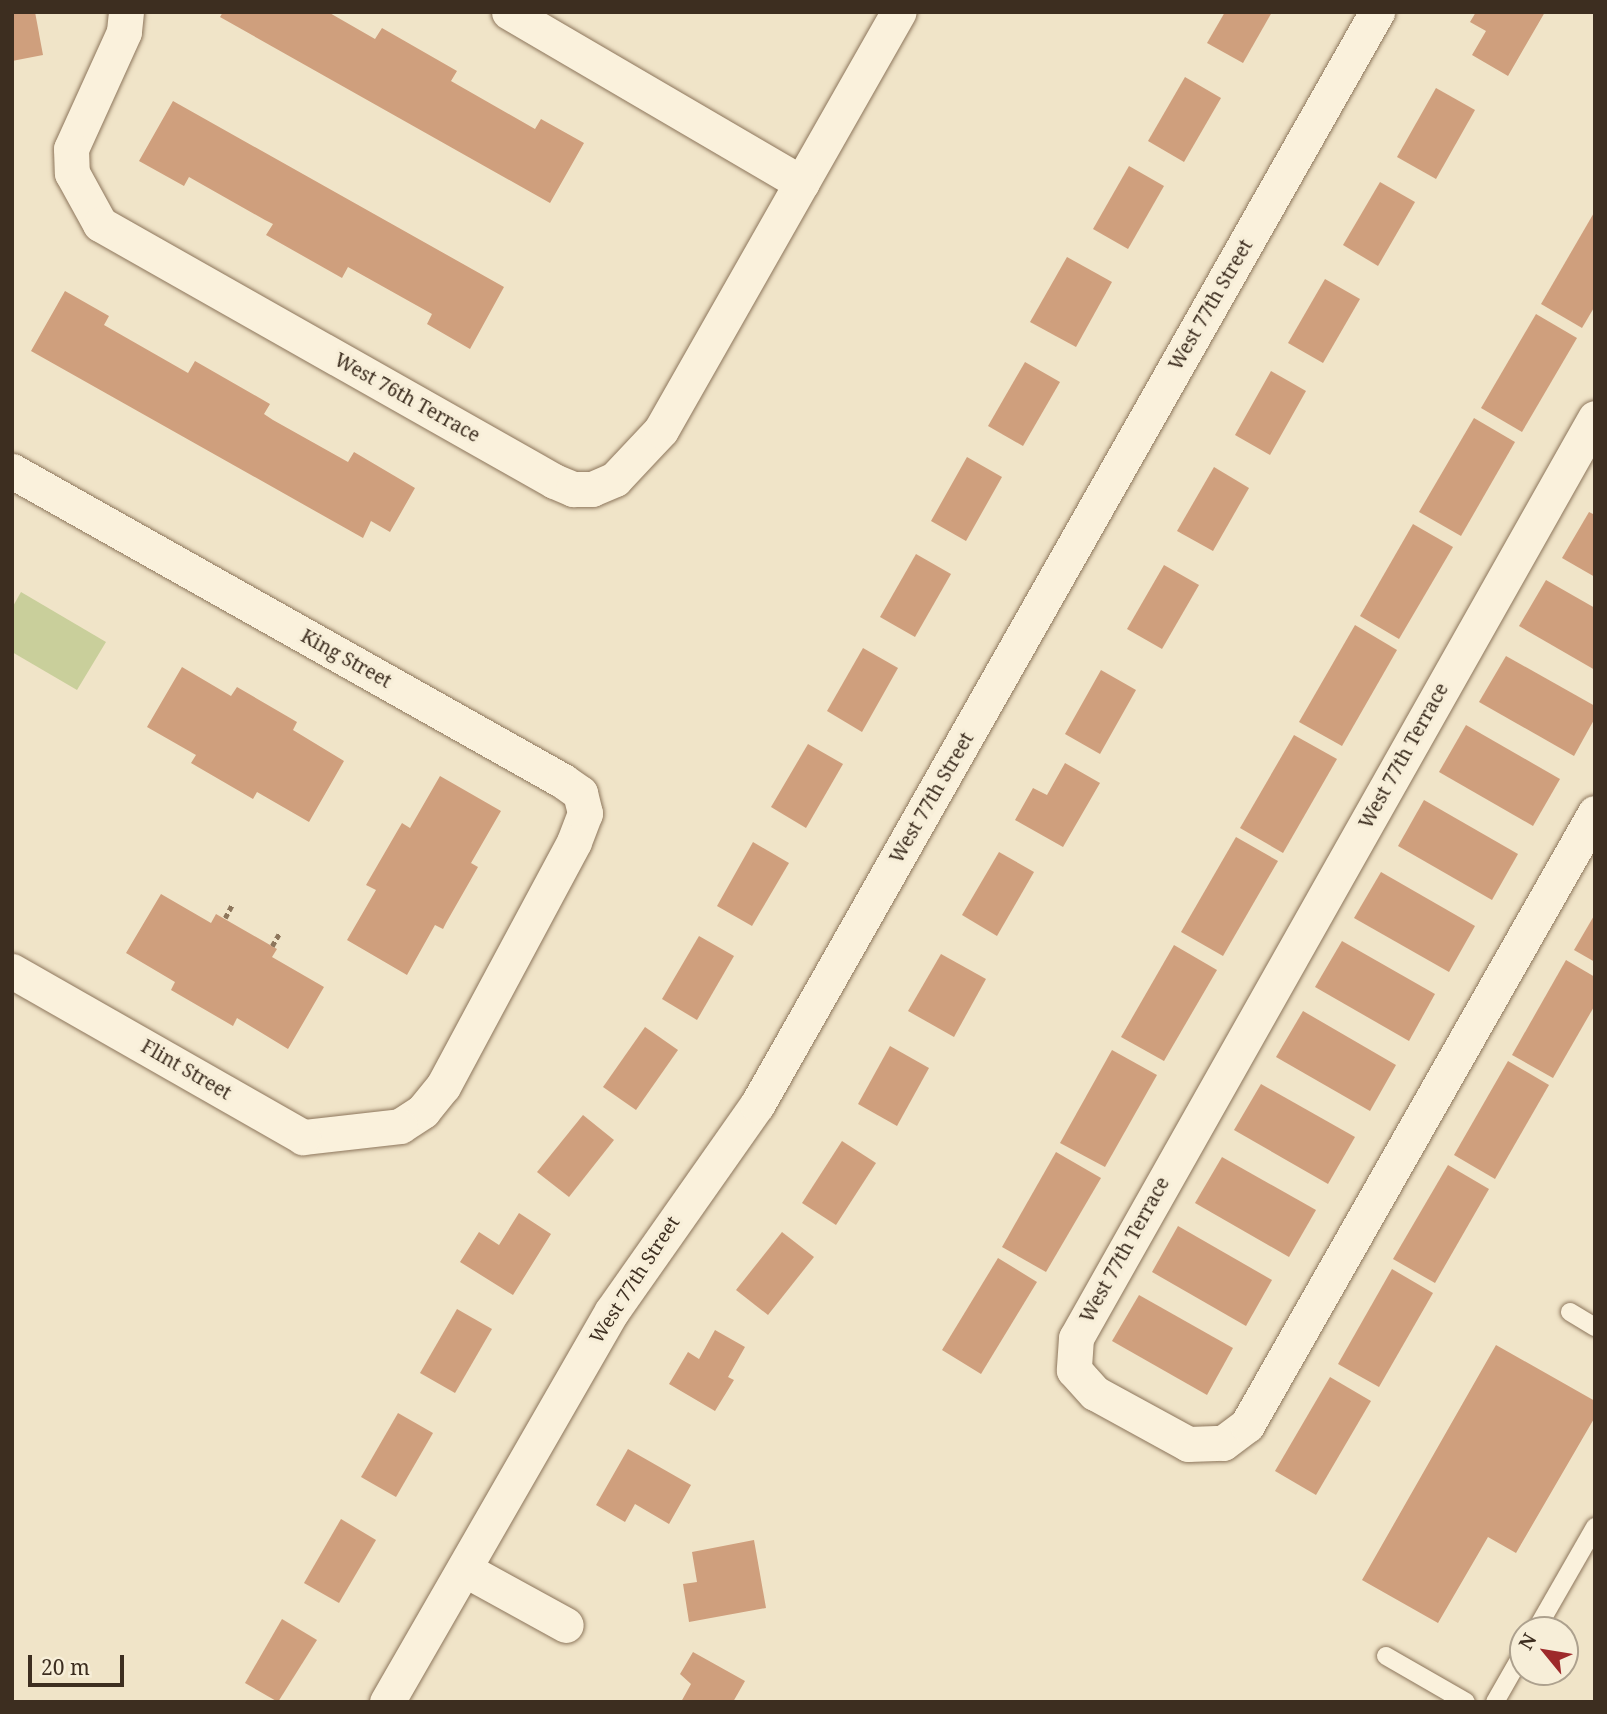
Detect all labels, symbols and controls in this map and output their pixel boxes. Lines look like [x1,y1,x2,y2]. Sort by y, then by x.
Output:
street label: West 77th Street [1164,236,1258,374]
street label: West 76th Terrace [330,349,484,447]
street label: King Street [297,625,395,693]
street label: West 77th Terrace [1355,679,1453,833]
street label: West 77th Street [885,729,979,867]
street label: Flint Street [137,1035,235,1105]
street label: West 77th Terrace [1076,1173,1174,1327]
street label: West 77th Street [585,1212,685,1348]
north arrow [1509,1616,1579,1686]
text: N [1513,1629,1543,1654]
scale bar [32,1640,128,1684]
text: 20 m [41,1653,90,1681]

